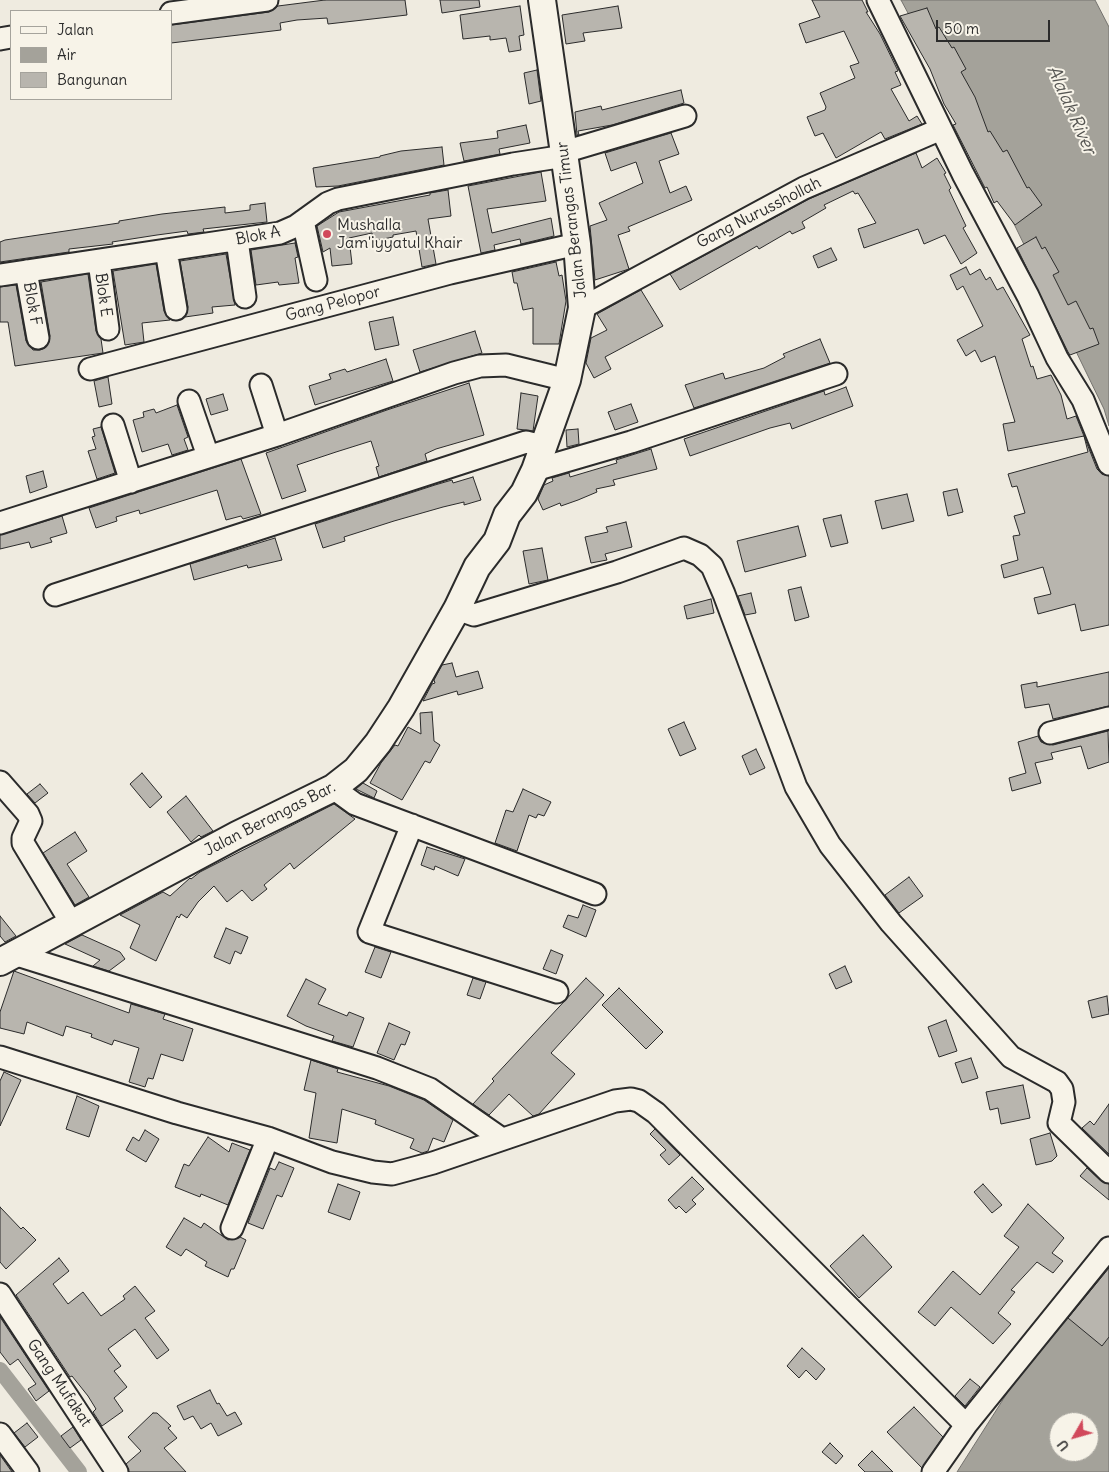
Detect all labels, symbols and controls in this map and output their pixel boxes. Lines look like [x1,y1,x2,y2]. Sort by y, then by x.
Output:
legend [10,10,172,100]
scale bar [939,10,1053,42]
text: 50 m [944,19,979,38]
text: Jalan [57,20,94,39]
text: Air [57,45,76,64]
water label: Alalak River [1042,62,1100,158]
text: Bangunan [57,70,127,89]
street label: Jalan Berangas Timur [553,141,591,299]
street label: Gang Nurusshollah [694,173,824,253]
place label: Mushalla Jam'iyyatul Khair [337,215,462,253]
street label: Blok A [234,222,282,250]
marker: Mushalla Jam'iyyatul Khair [321,228,333,240]
street label: Blok E [90,272,116,318]
street label: Blok F [19,281,45,327]
street label: Gang Pelopor [283,282,383,326]
street label: Jalan Berangas Bar. [201,778,339,860]
street label: Gang Mufakat [23,1336,95,1430]
north arrow [1049,1412,1099,1462]
text: U [1053,1436,1073,1455]

